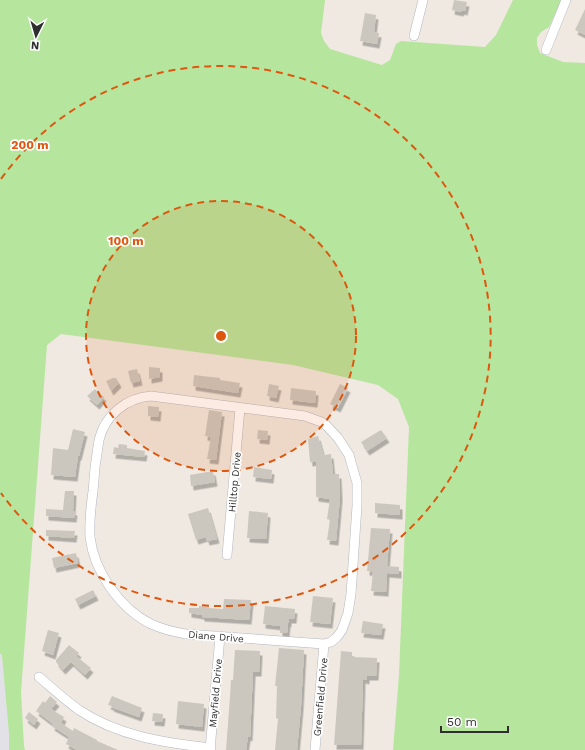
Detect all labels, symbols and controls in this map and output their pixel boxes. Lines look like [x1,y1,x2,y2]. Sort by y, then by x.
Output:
north arrow [16,16,56,56]
text: N [31,39,40,52]
text: 200 m [11,138,49,152]
text: 100 m [108,234,144,248]
centre of rings [214,329,228,343]
street label: Hilltop Drive [226,451,243,513]
street label: Diane Drive [188,629,244,644]
street label: Greenfield Drive [312,657,329,737]
street label: Mayfield Drive [207,658,224,728]
scale bar [441,708,508,734]
text: 50 m [447,715,477,729]

